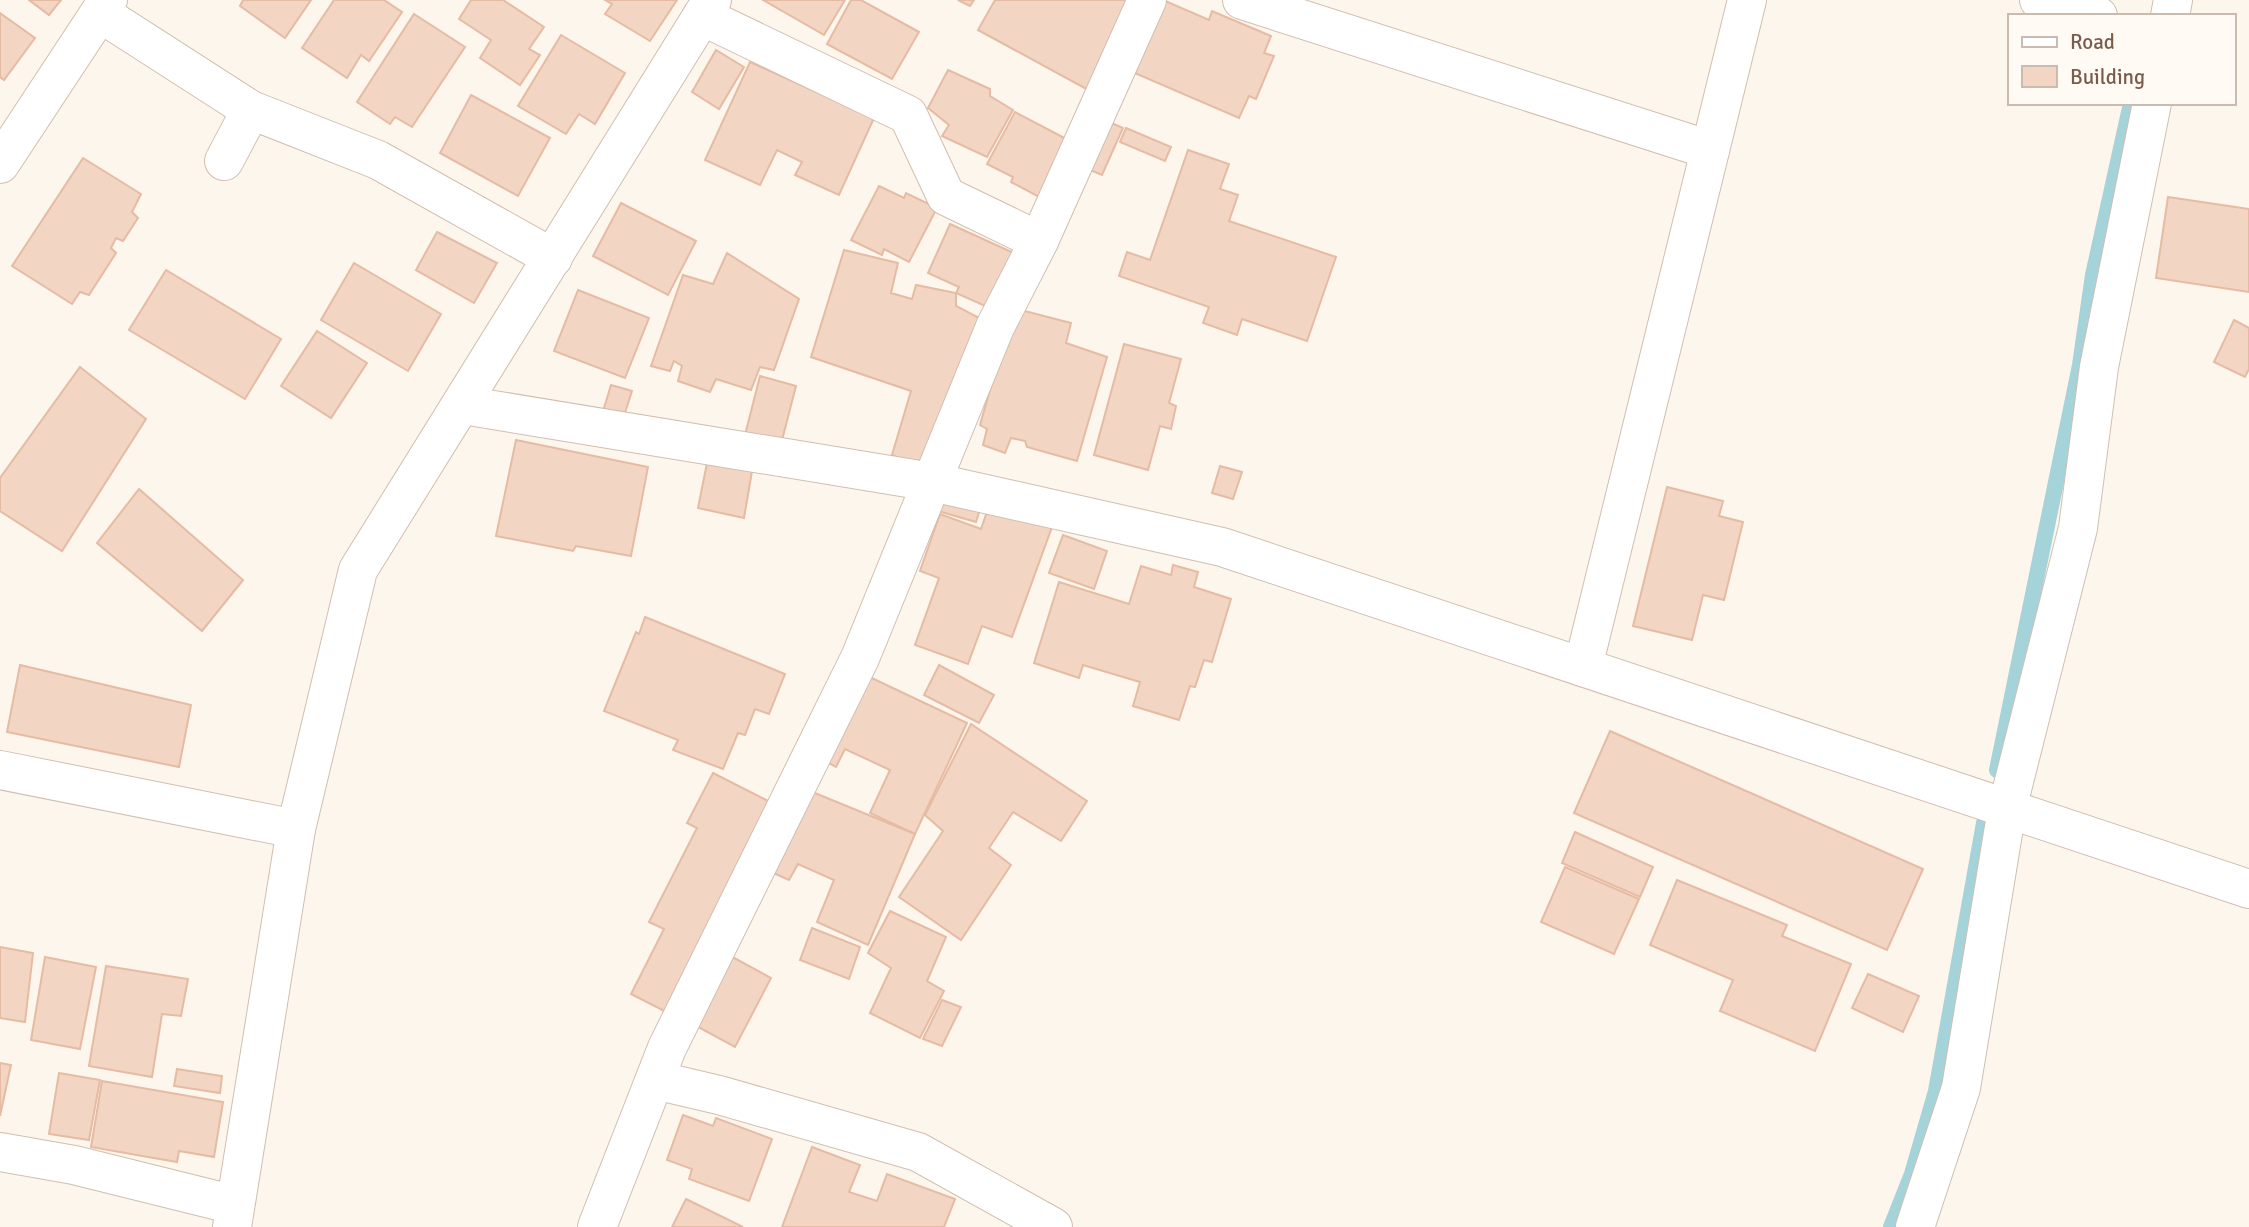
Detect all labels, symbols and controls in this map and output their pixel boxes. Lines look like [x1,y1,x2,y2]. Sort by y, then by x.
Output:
legend [2008,14,2235,105]
text: Road [2070,29,2115,55]
text: Building [2070,64,2145,90]

